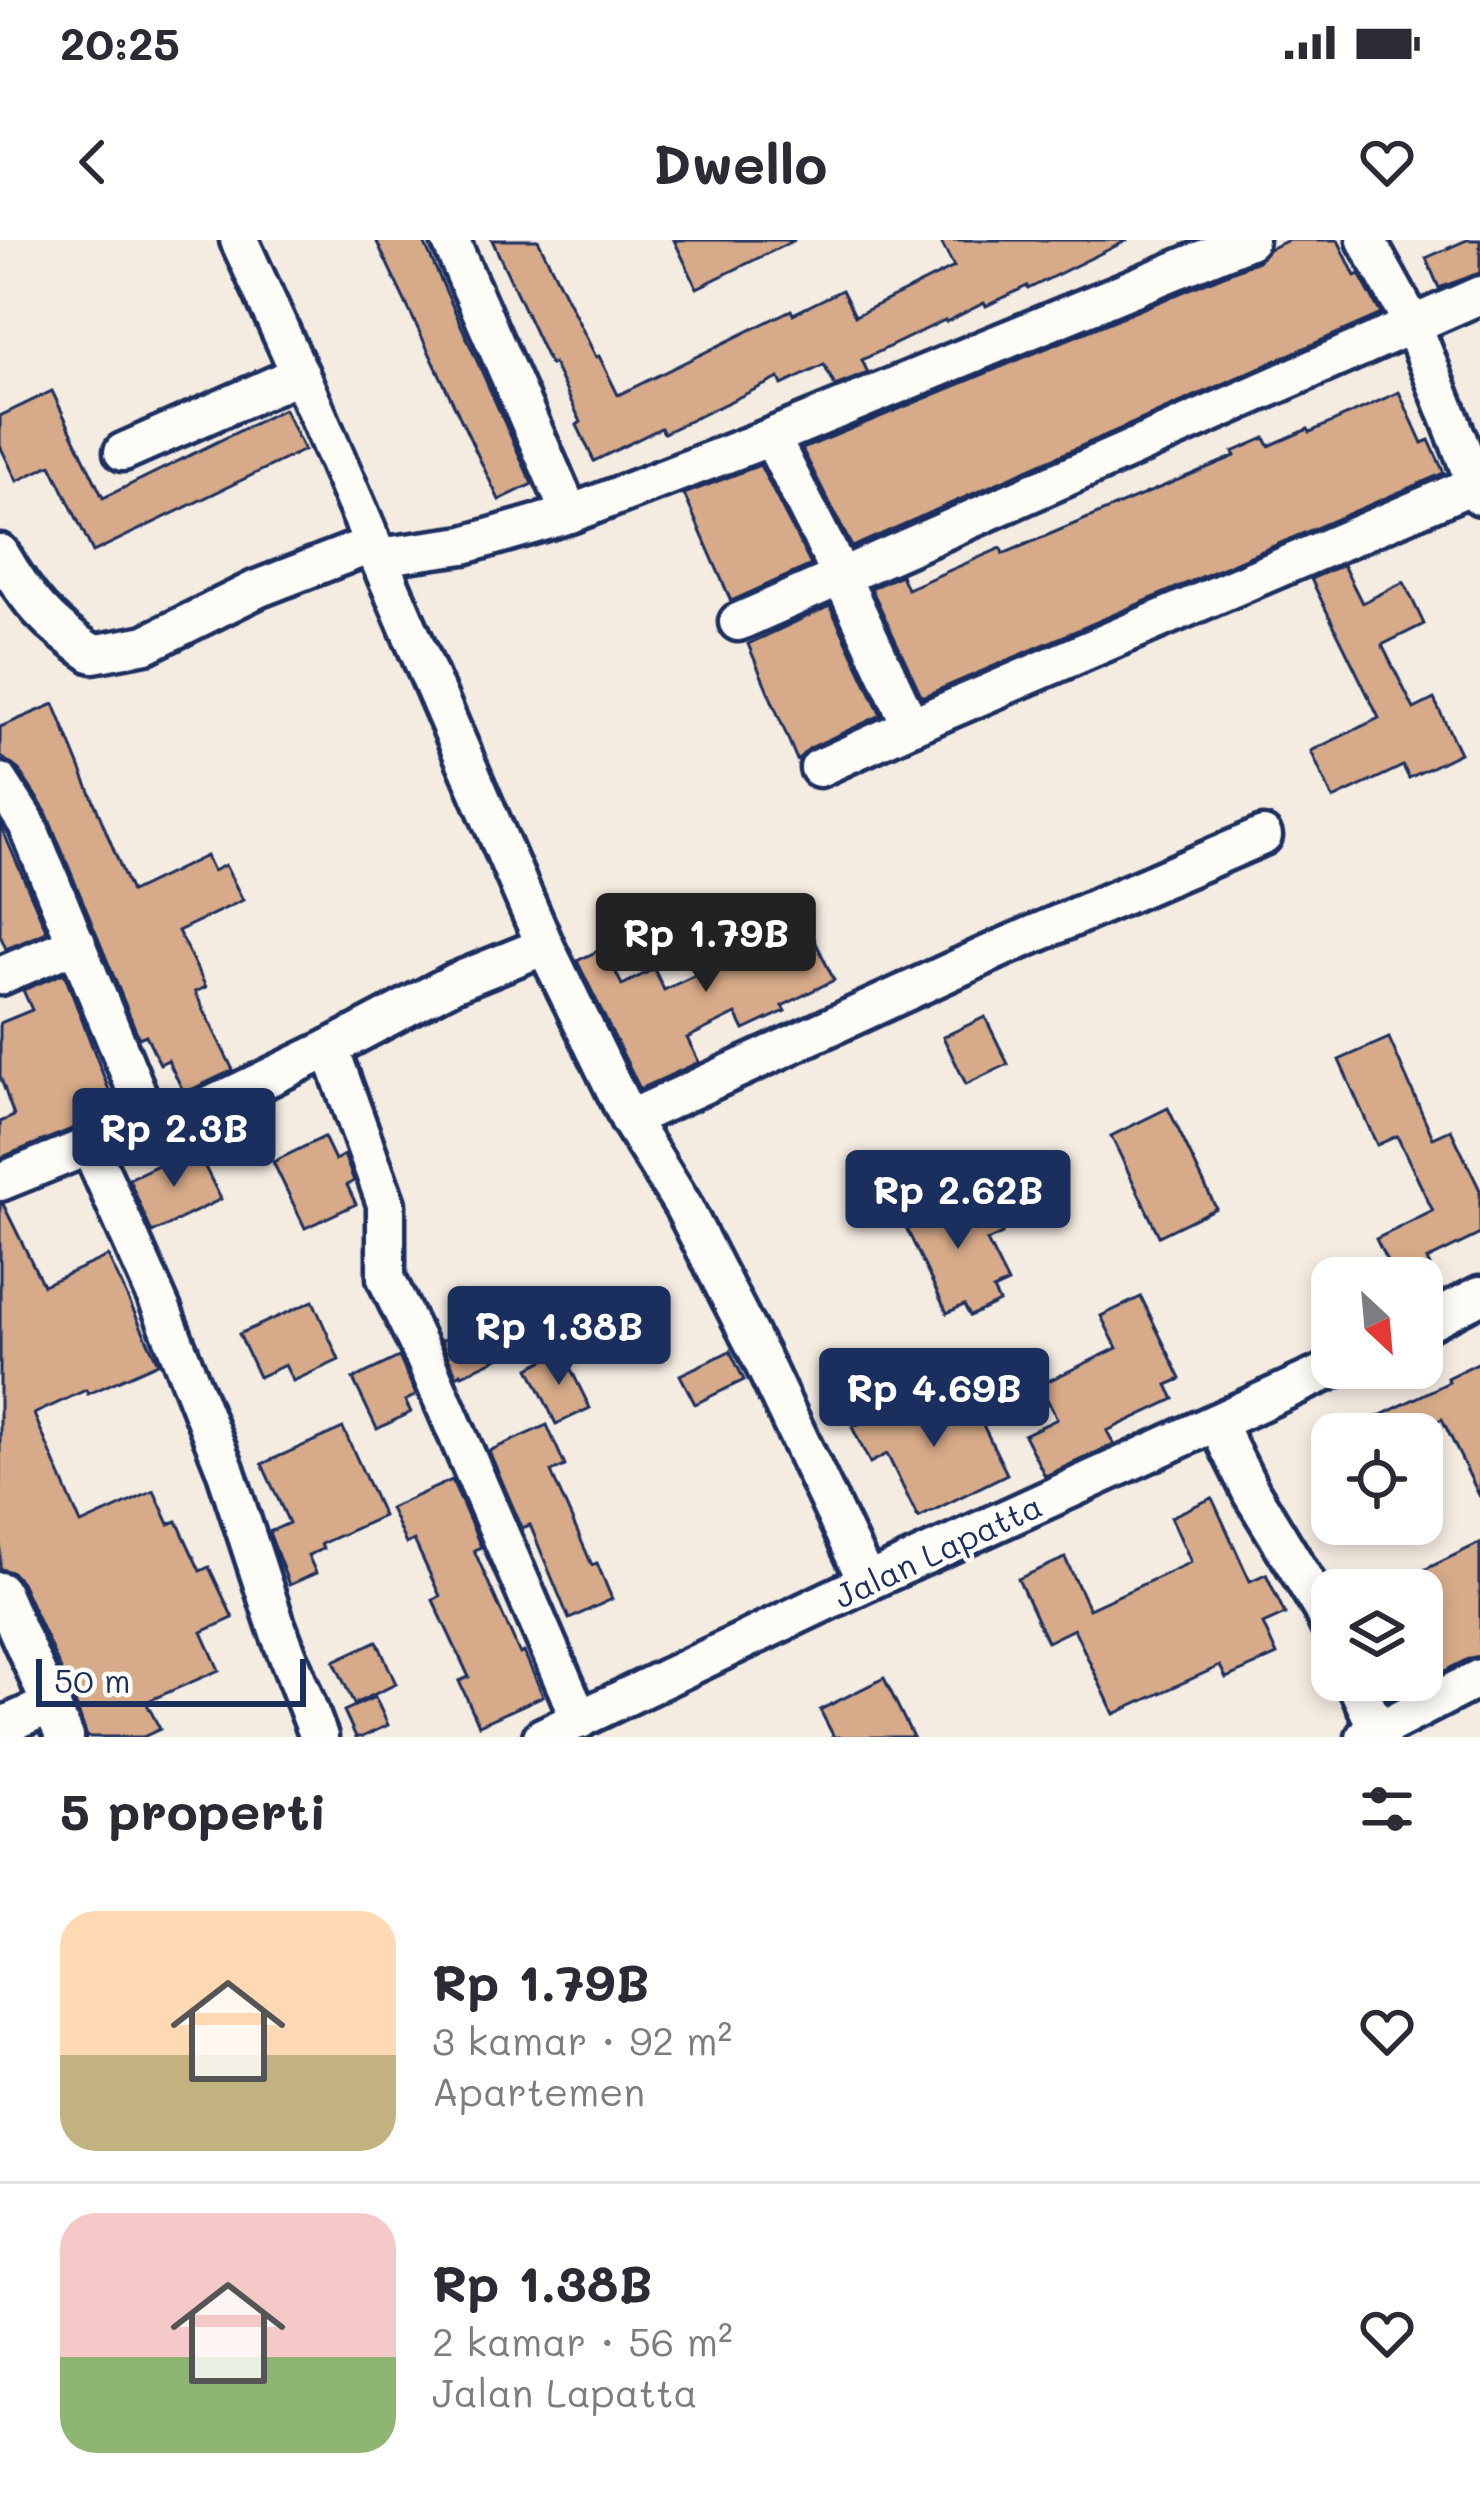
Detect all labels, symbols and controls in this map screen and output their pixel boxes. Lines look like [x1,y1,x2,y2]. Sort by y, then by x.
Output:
text: 20:25 [60,13,180,71]
text: Dwello [653,127,827,198]
icon: back [60,129,126,195]
icon: heart [1354,129,1420,195]
pin: Rp 1.79B [582,893,830,995]
text: Rp 1.79B [623,906,789,957]
pin: Rp 2.3B [63,1088,285,1190]
text: Rp 2.3B [99,1101,249,1152]
pin: Rp 2.62B [834,1150,1082,1252]
text: Rp 2.62B [872,1163,1044,1214]
north arrow [1311,1257,1443,1389]
map controls [1311,1257,1443,1701]
pin: Rp 1.38B [435,1286,683,1388]
text: Rp 1.38B [475,1299,643,1350]
pin: Rp 4.69B [810,1348,1058,1450]
text: Rp 4.69B [846,1361,1022,1412]
button: locate [1311,1413,1443,1545]
street label: Jalan Lapatta [826,1483,1048,1617]
button: layers [1311,1569,1443,1701]
scale bar [36,1653,306,1706]
text: 50 m [54,1658,130,1701]
text: 5 properti [60,1776,327,1843]
icon: filters [1354,1776,1420,1842]
text: Rp 1.79B [432,1947,650,2014]
icon: home [156,1959,300,2103]
icon: heart [1354,1998,1420,2064]
text: 3 kamar · 92 m² [432,2014,732,2065]
text: Apartemen [432,2065,645,2116]
text: Rp 1.38B [432,2248,653,2315]
icon: home [156,2261,300,2405]
icon: heart [1354,2300,1420,2366]
text: 2 kamar · 56 m² [432,2315,733,2366]
text: Jalan Lapatta [432,2366,698,2417]

